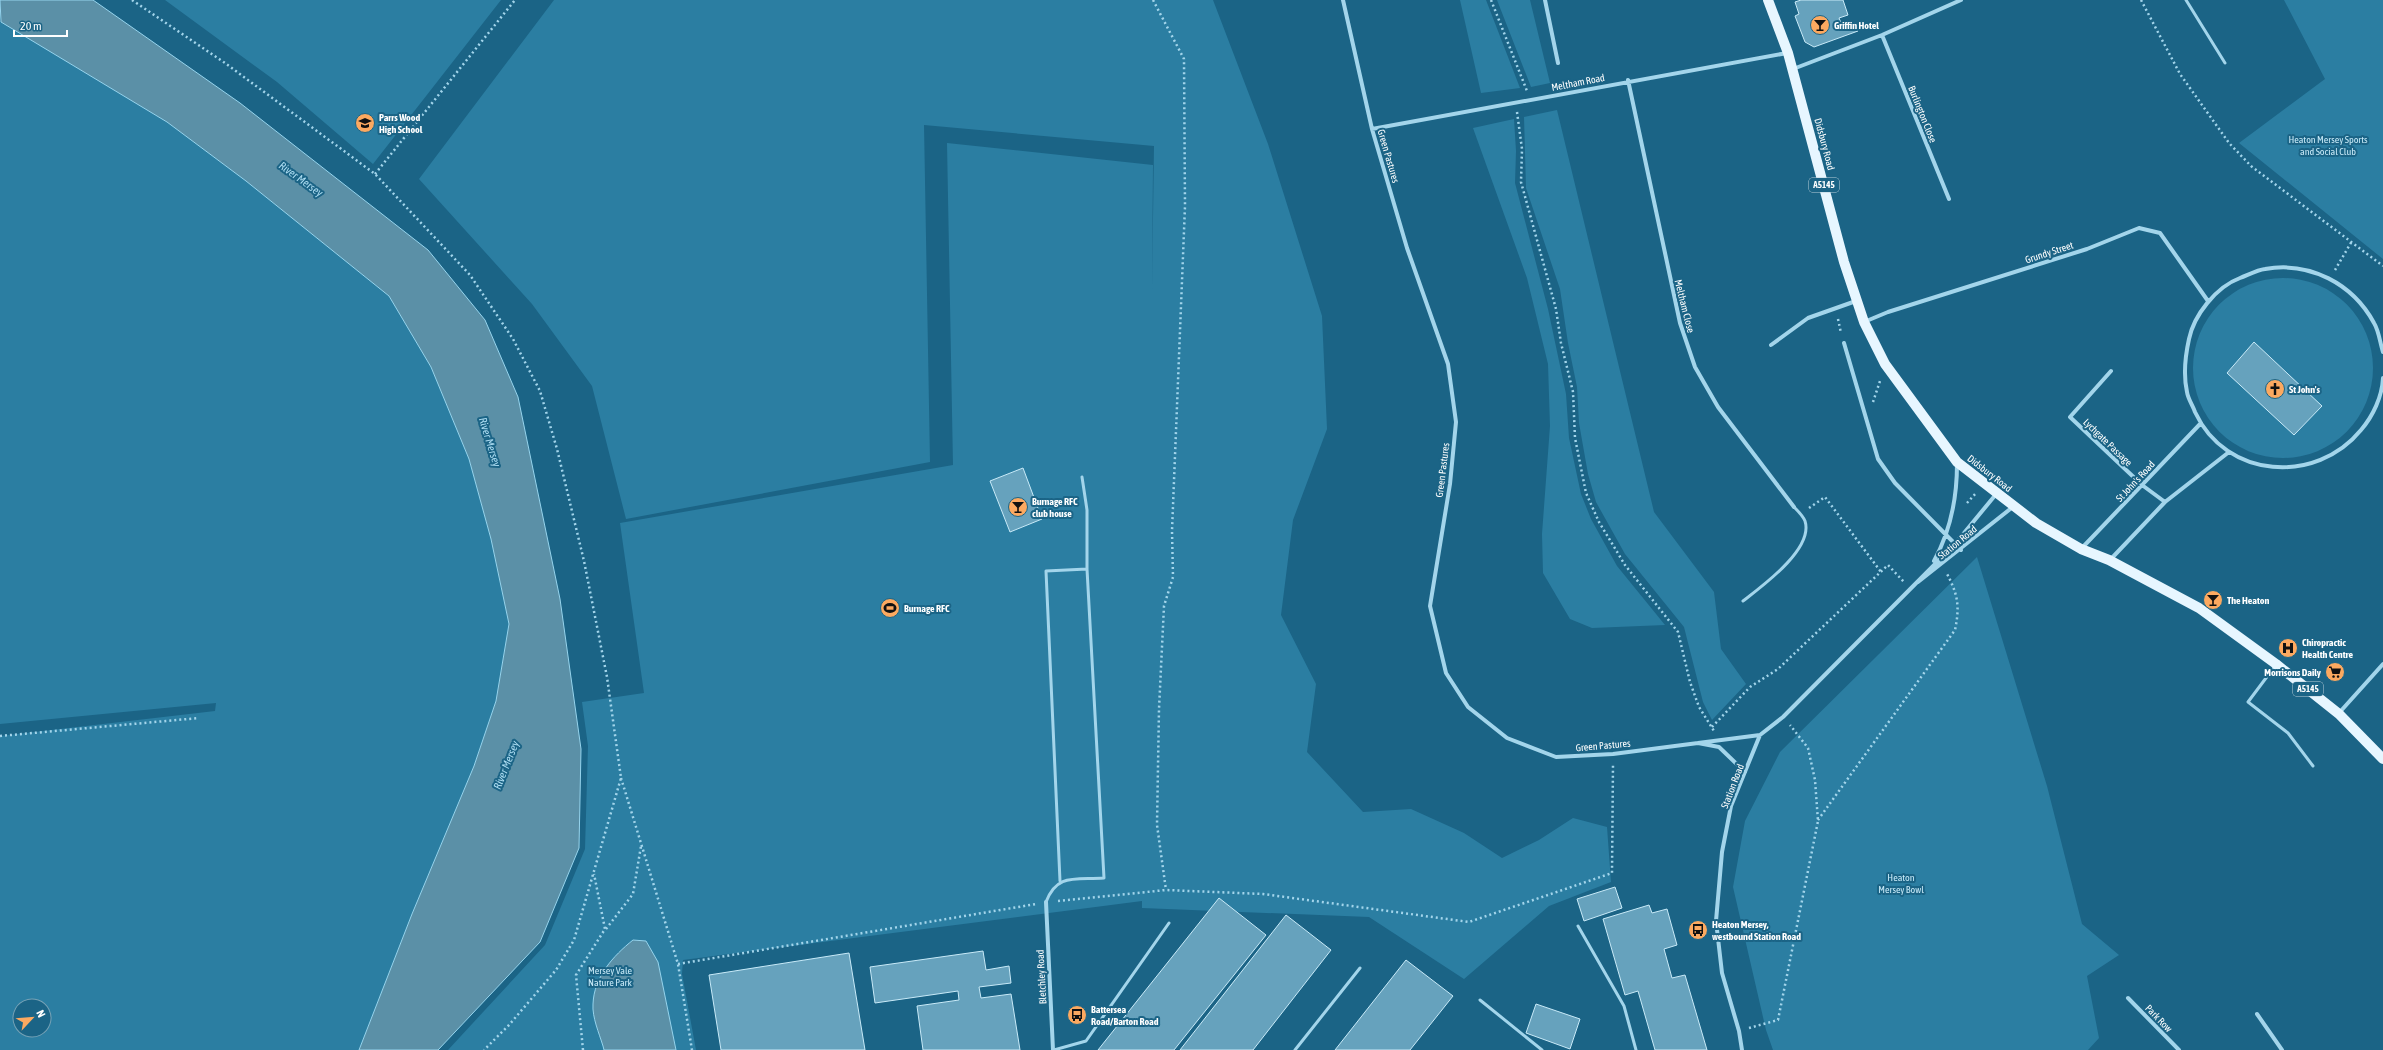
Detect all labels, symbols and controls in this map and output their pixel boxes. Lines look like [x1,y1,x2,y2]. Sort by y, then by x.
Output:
scale bar [14,12,67,38]
bar icon: Griffin Hotel [1809,14,1831,36]
text: 20 m [20,19,42,33]
place label: Griffin Hotel [1834,20,1879,31]
street label: Meltham Road [1551,72,1606,93]
street label: Burlington Close [1906,84,1939,145]
school or university icon: Parrs Wood High School [354,112,376,134]
place label: Parrs Wood High School [379,112,423,135]
street label: Didsbury Road [1812,117,1837,172]
street label: Green Pastures [1376,128,1402,185]
park label: Heaton Mersey Sports and Social Club [2288,134,2368,157]
water label: River Mersey [277,159,326,199]
road number: A5145 [1809,178,1839,192]
street label: Grundy Street [2024,239,2075,265]
street label: Meltham Close [1673,278,1697,334]
church icon: St John's [2264,378,2286,400]
place label: St John's [2289,384,2320,395]
water label: River Mersey [477,416,503,469]
street label: Lychgate Passage [2081,416,2135,469]
street label: Green Pastures [1434,442,1451,498]
street label: Didsbury Road [1965,453,2014,494]
street label: St John's Road [2114,459,2157,504]
bar icon: Burnage RFC club house [1007,496,1029,518]
place label: Burnage RFC club house [1032,496,1078,519]
street label: Station Road [1936,523,1979,561]
bar icon: The Heaton [2202,589,2224,611]
place label: The Heaton [2227,595,2269,606]
sports icon: Burnage RFC [879,597,901,619]
place label: Burnage RFC [904,603,950,614]
hospital icon: Chiropractic Health Centre [2277,637,2299,659]
place label: Chiropractic Health Centre [2302,637,2353,660]
supermarket icon: Morrisons Daily [2324,661,2346,683]
place label: Morrisons Daily [2264,667,2322,678]
road number: A5145 [2293,682,2323,696]
street label: Green Pastures [1575,738,1631,753]
water label: River Mersey [491,739,521,791]
street label: Station Road [1719,762,1746,810]
park label: Heaton Mersey Bowl [1878,872,1924,895]
bus stop icon: Heaton Mersey, westbound Station Road [1687,919,1709,941]
place label: Heaton Mersey, westbound Station Road [1712,919,1801,942]
street label: Bletchley Road [1035,949,1048,1005]
park label: Mersey Vale Nature Park [588,965,633,988]
north arrow [12,998,52,1038]
street label: Park Row [2143,1002,2174,1034]
bus stop icon: Battersea Road/Barton Road [1066,1004,1088,1026]
place label: Battersea Road/Barton Road [1091,1004,1159,1027]
text: N [34,1008,48,1019]

